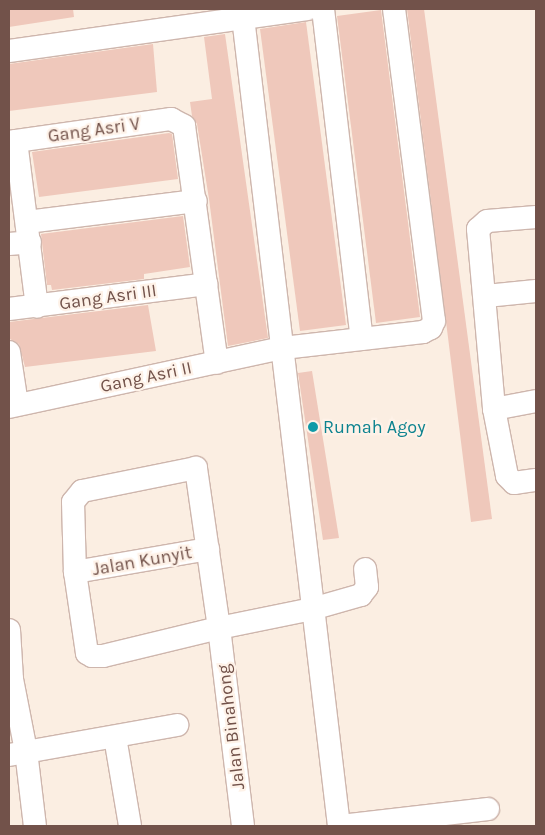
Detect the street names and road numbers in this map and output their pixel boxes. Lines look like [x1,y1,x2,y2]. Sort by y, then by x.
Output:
street label: Gang Asri V [47,113,141,147]
street label: Gang Asri III [58,279,158,315]
street label: Gang Asri II [98,357,194,397]
street label: Jalan Kunyit [91,542,193,580]
street label: Jalan Binahong [213,663,249,791]

